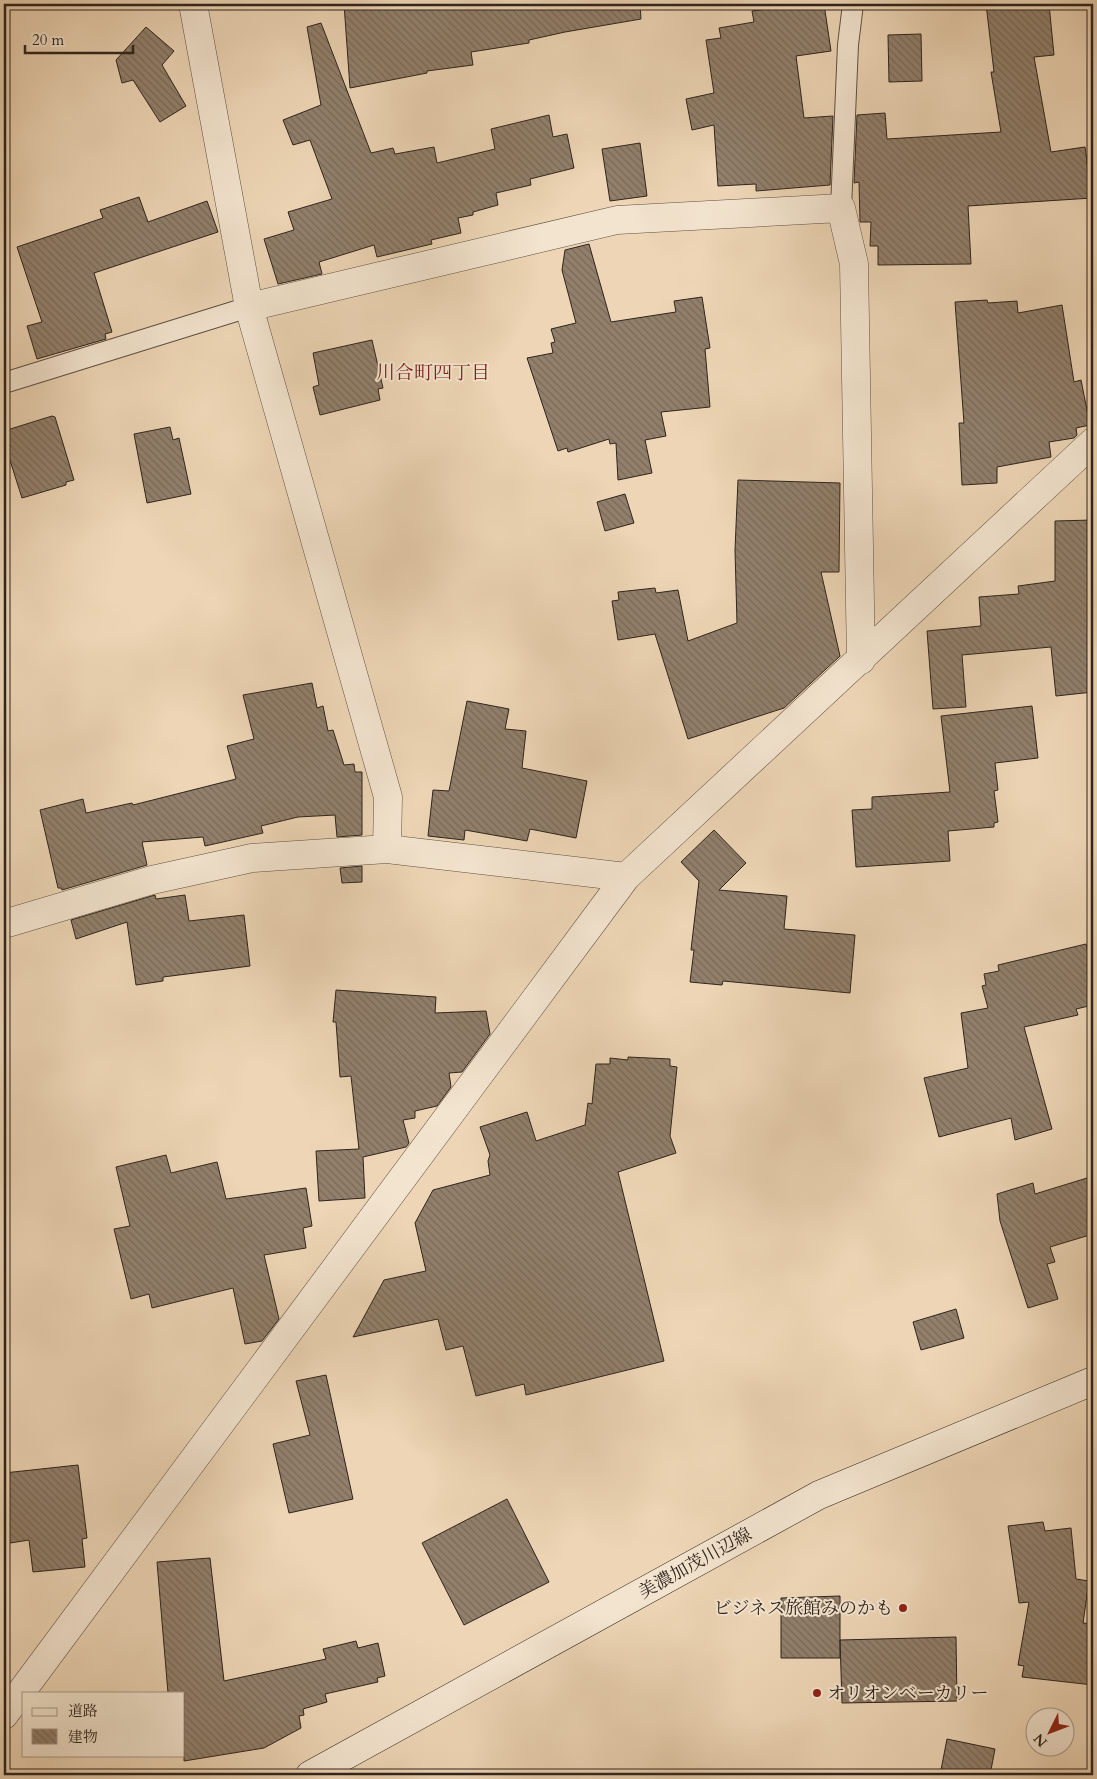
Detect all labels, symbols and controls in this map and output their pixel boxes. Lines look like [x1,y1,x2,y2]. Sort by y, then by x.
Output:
scale bar [25,22,132,54]
text: 20 m [32,30,64,50]
district label: 川合町四丁目 [376,360,490,386]
street label: 美濃加茂川辺線 [634,1522,756,1605]
place label: ビジネス旅館みのかも [714,1596,893,1621]
marker: ビジネス旅館みのかも [897,1602,909,1614]
place label: オリオンベーカリー [827,1681,988,1706]
marker: オリオンベーカリー [811,1687,823,1699]
legend [22,1692,185,1756]
text: 道路 [68,1701,98,1721]
north arrow [1024,1706,1074,1756]
text: 建物 [68,1727,98,1747]
text: N [1030,1729,1052,1751]

